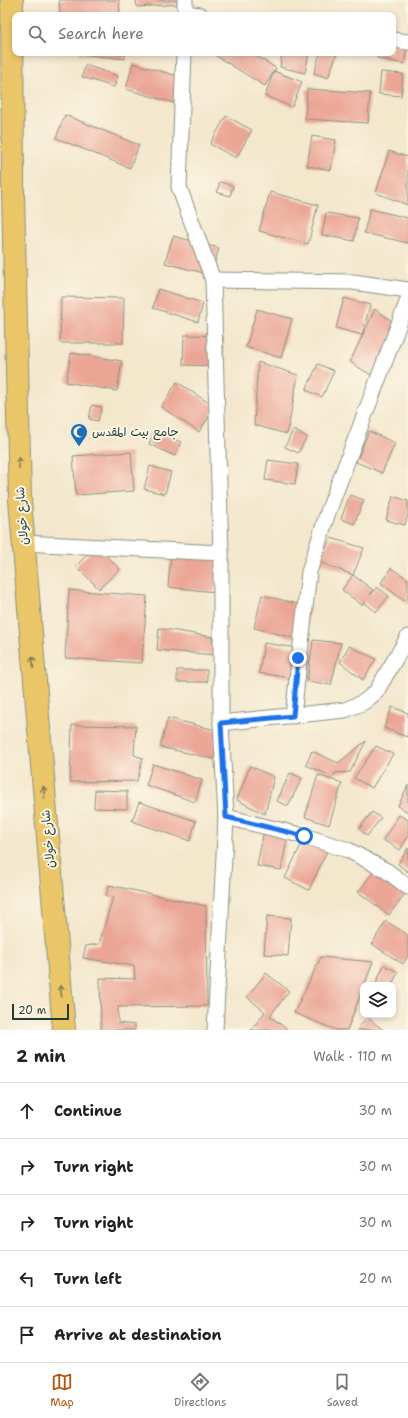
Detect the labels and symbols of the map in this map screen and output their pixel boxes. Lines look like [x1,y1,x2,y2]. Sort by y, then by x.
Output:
mosque icon: جامع بيت المقدس [69,422,89,447]
place label: جامع بيت المقدس [92,424,179,441]
one-way arrow [15,457,23,470]
street label: شارع خولان [12,486,33,546]
route end [289,649,307,667]
one-way arrow [30,656,37,669]
one-way arrow [40,786,48,799]
street label: شارع خولان [37,809,60,869]
route start [295,827,313,845]
one-way arrow [57,985,64,998]
scale bar [12,1002,69,1021]

